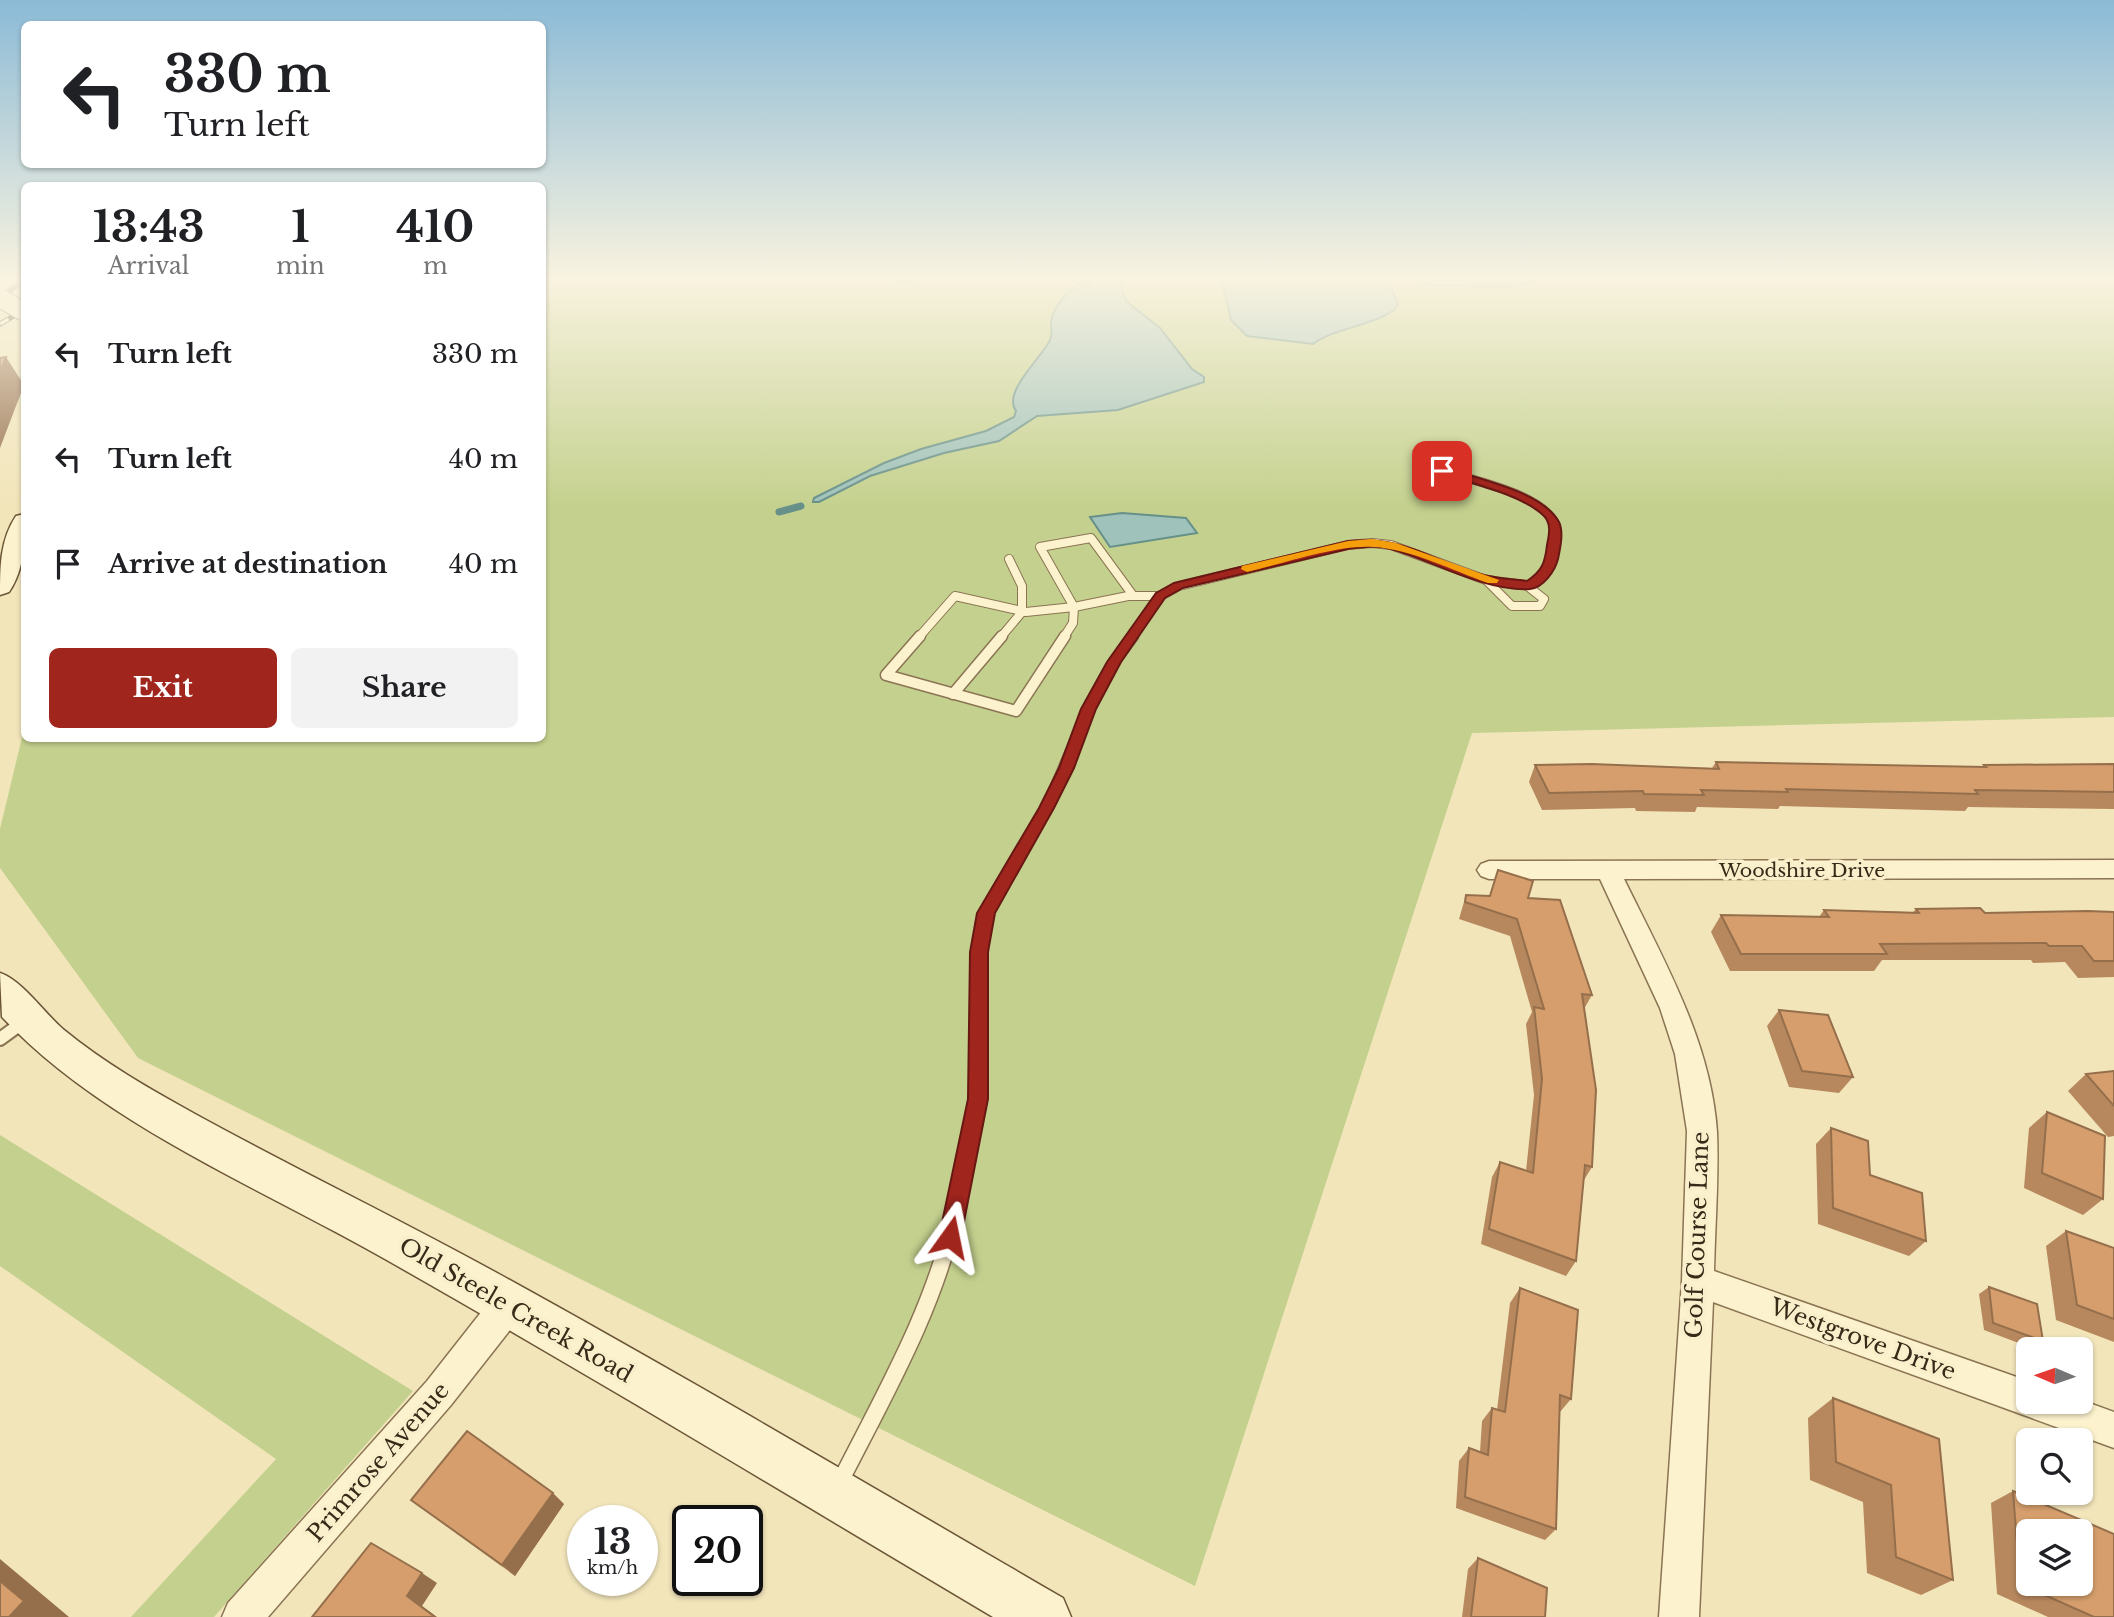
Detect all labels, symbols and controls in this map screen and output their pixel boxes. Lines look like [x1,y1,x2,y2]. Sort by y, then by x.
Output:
text: 330 m [164,44,331,105]
icon: left [49,49,140,140]
text: Turn left [164,105,310,145]
text: 13:43 [93,201,204,253]
text: 1 [291,201,310,253]
text: 410 [396,201,474,253]
text: Arrival [108,252,189,280]
text: min [276,252,325,280]
text: m [423,252,448,280]
icon: left [49,335,87,373]
text: Turn left [108,338,232,370]
text: 330 m [432,338,518,370]
icon: left [49,440,87,478]
pin [1412,441,1472,501]
text: Turn left [108,443,232,475]
text: 40 m [449,443,518,475]
icon: arrive [1423,452,1461,490]
icon: arrive [49,545,87,583]
text: Arrive at destination [108,548,388,580]
text: 40 m [449,548,518,580]
button: Exit [49,648,277,728]
button: Share [291,648,518,728]
street label: Woodshire Drive [1718,859,1885,882]
street label: Golf Course Lane [1679,1131,1715,1339]
position arrow [913,1200,987,1274]
street label: Old Steele Creek Road [394,1232,638,1388]
street label: Westgrove Drive [1765,1292,1960,1386]
north arrow [2016,1337,2093,1414]
map controls [2016,1337,2093,1596]
street label: Primrose Avenue [301,1377,455,1547]
button: search [2016,1428,2093,1505]
speed limit sign: 20 [672,1505,763,1596]
button: layers [2016,1519,2093,1596]
text: 13 [594,1520,631,1563]
text: km/h [587,1557,638,1579]

